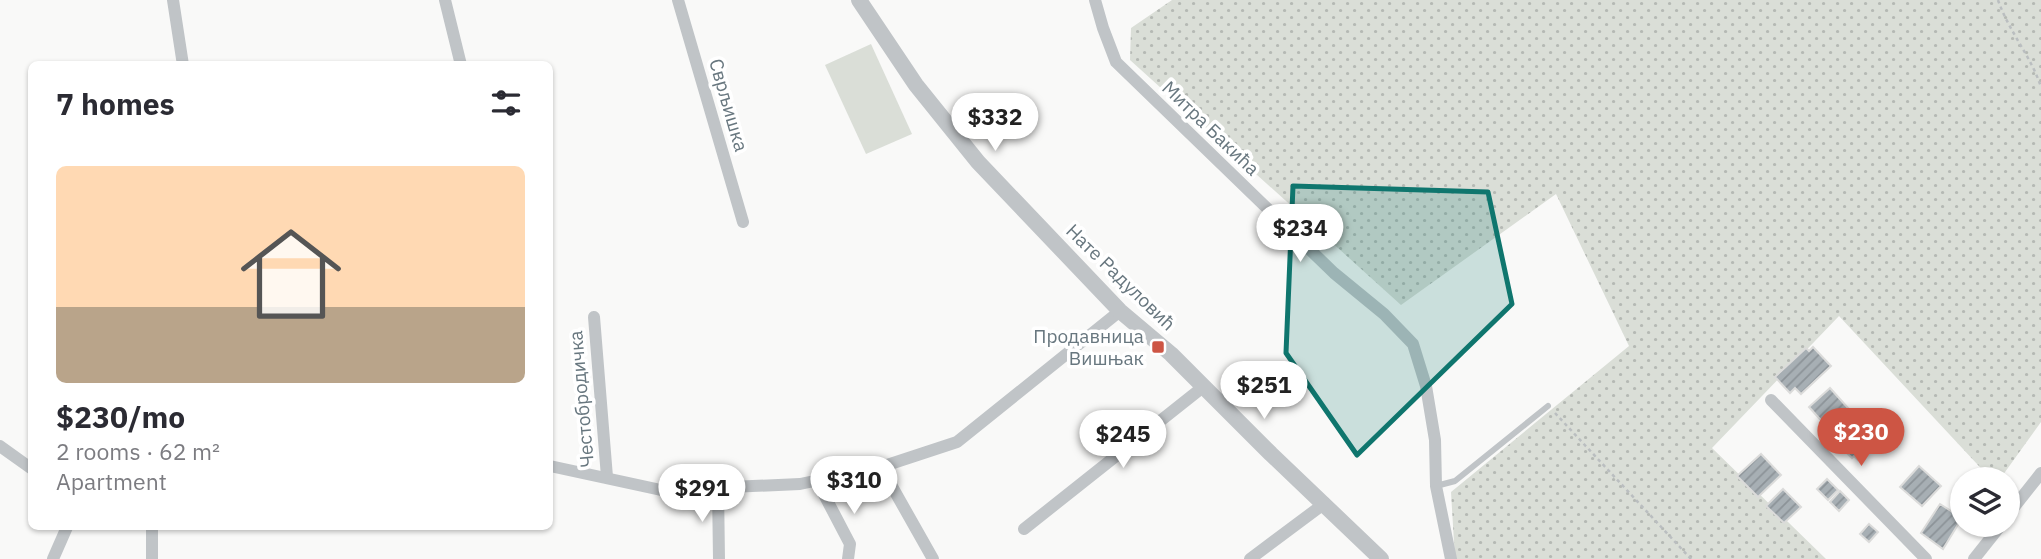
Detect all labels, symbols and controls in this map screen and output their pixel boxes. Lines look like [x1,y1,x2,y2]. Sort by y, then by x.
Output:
street label: Сврљишка [704,56,754,154]
street label: Митра Бакића [1157,76,1265,180]
text: 7 homes [56,84,175,123]
icon: filters [487,84,525,122]
pin: $332 [954,94,1036,153]
text: $332 [967,101,1023,131]
pin: $234 [1259,204,1341,264]
icon: home [228,211,354,337]
text: $234 [1272,212,1328,242]
street label: Нате Радуловић [1061,219,1181,335]
place label: Продавница Вишњак [1033,324,1144,370]
street label: Честобродичка [563,330,599,468]
marker: Продавница Вишњак [1150,339,1166,355]
pin: $251 [1223,362,1305,421]
text: $251 [1236,369,1292,399]
text: $230/mo [56,397,185,436]
pin: $230 [1820,408,1902,468]
pin: $245 [1082,410,1164,470]
text: $230 [1833,416,1889,446]
text: $245 [1095,418,1151,448]
text: 2 rooms · 62 m² [56,436,220,466]
pin: $310 [813,456,895,516]
pin: $291 [661,464,743,524]
text: $310 [826,464,882,494]
text: Apartment [56,466,167,496]
map controls [1950,467,2020,537]
button: layers [1950,467,2020,537]
text: $291 [674,472,730,502]

